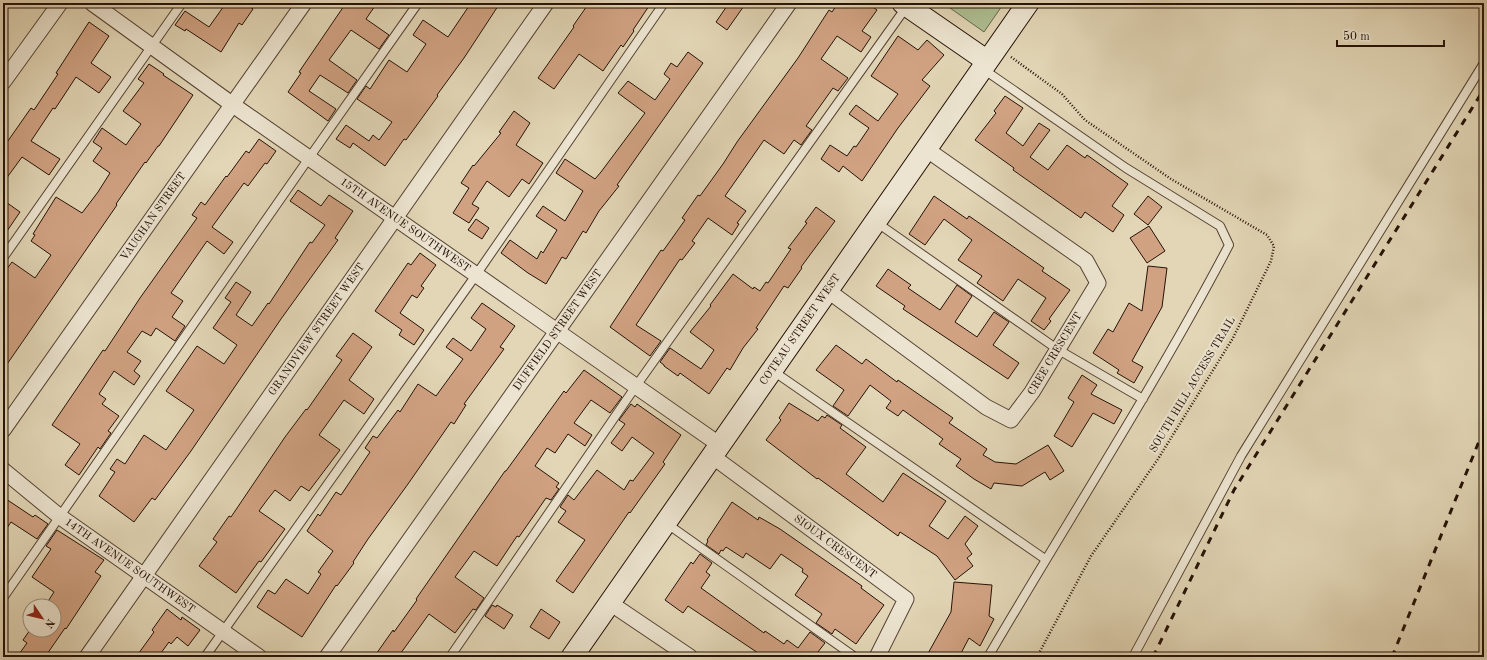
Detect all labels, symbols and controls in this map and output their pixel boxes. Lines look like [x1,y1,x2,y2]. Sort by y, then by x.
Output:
scale bar [1337,22,1444,48]
text: 50 m [1343,30,1370,43]
street label: VAUGHAN STREET [119,171,188,263]
street label: 15TH AVENUE SOUTHWEST [338,176,472,275]
street label: GRANDVIEW STREET WEST [267,261,367,398]
street label: DUFFIELD STREET WEST [511,268,604,393]
street label: COTEAU STREET WEST [758,272,843,387]
street label: CREE CRESCENT [1026,311,1084,397]
street label: SOUTH HILL ACCESS TRAIL [1148,315,1238,455]
street label: SIOUX CRESCENT [792,513,879,581]
street label: 14TH AVENUE SOUTHWEST [63,516,197,615]
north arrow [22,598,62,638]
text: N [42,616,56,630]

